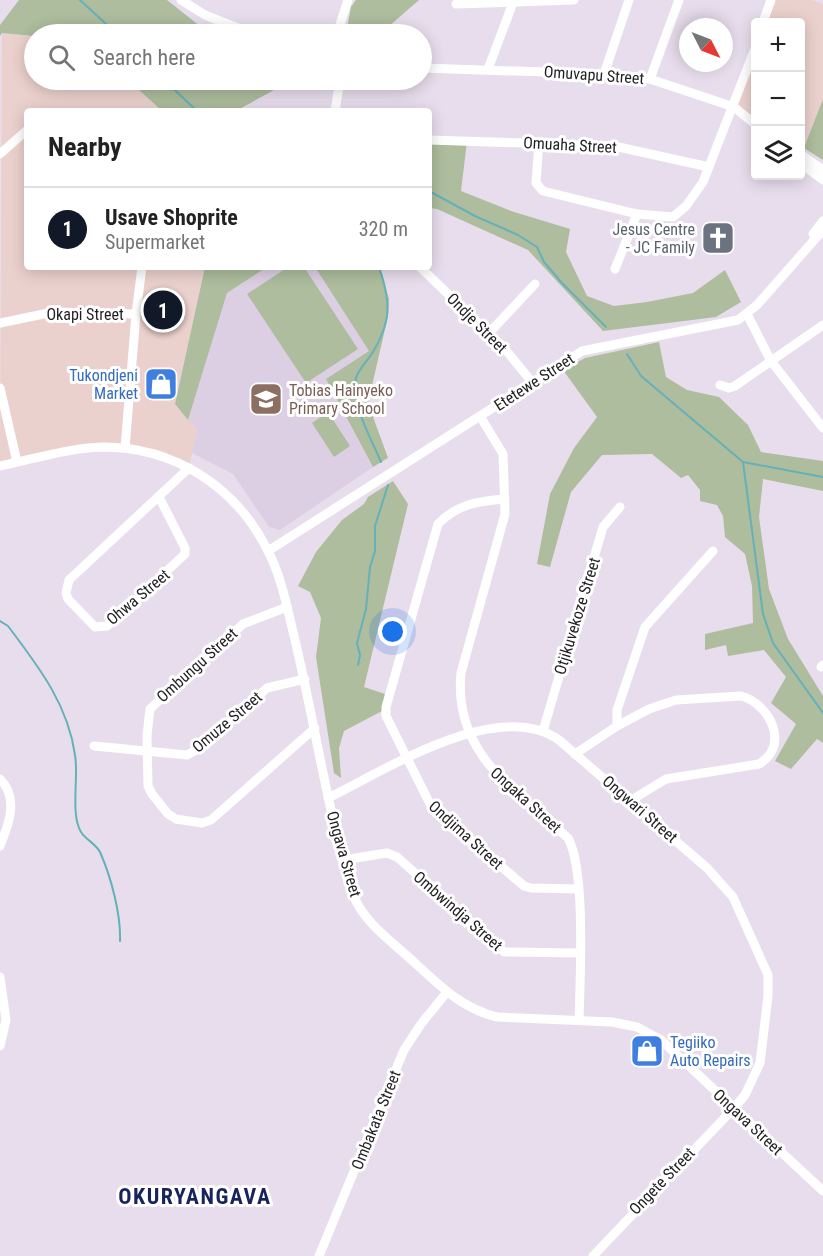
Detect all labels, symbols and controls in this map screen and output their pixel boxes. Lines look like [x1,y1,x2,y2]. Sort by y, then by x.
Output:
north arrow [679,18,733,72]
map controls [751,18,805,180]
button: + [751,18,805,72]
search box [24,24,432,90]
icon: search [45,41,78,74]
text: Search here [93,45,195,70]
street label: Omuvapu Street [543,62,645,88]
button: − [751,72,805,126]
button: layers [751,126,805,180]
text: Nearby [48,132,122,162]
street label: Omuaha Street [523,133,618,157]
text: Usave Shoprite [105,205,238,230]
text: 1 [62,217,73,241]
text: 320 m [359,217,408,241]
place label: Jesus Centre - JC Family [612,220,695,257]
church icon: Jesus Centre - JC Family [700,220,736,256]
text: Supermarket [105,230,205,254]
pin: 1 [144,288,182,332]
street label: Ondje Street [443,289,511,357]
street label: Okapi Street [46,305,124,324]
street label: Etetewe Street [490,349,578,415]
place label: Tukondjeni Market [69,366,138,403]
shop icon: Tukondjeni Market [143,366,179,402]
school or university icon: Tobias Hainyeko Primary School [248,381,284,417]
place label: Tobias Hainyeko Primary School [289,381,393,418]
street label: Otjikuvekoze Street [550,555,604,677]
street label: Ohwa Street [103,565,174,629]
your location [378,617,407,646]
street label: Ombungu Street [153,624,241,706]
street label: Omuze Street [188,687,266,757]
street label: Ongaka Street [487,763,566,837]
street label: Ongwari Street [599,771,682,847]
street label: Ondjima Street [425,797,507,873]
street label: Ongava Street [323,809,365,899]
street label: Ombwindja Street [410,867,507,955]
shop icon: Tegiiko Auto Repairs [629,1033,665,1069]
place label: Tegiiko Auto Repairs [670,1033,751,1070]
street label: Ombakata Street [347,1067,405,1173]
street label: Ongava Street [709,1085,787,1159]
street label: Ongete Street [625,1143,699,1219]
district label: OKURYANGAVA [118,1184,272,1209]

